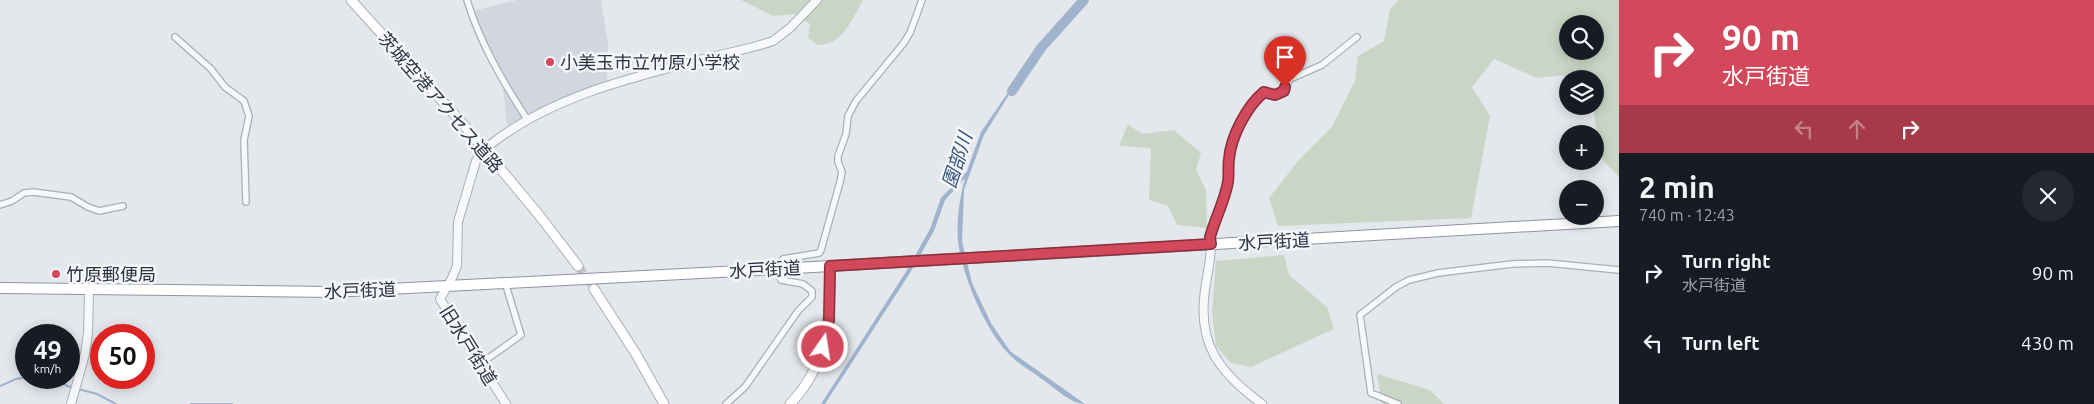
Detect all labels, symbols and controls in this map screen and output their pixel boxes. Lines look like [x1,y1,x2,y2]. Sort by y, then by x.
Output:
map controls [1559,15,1604,225]
button: search [1559,15,1604,60]
text: 90 m [1722,17,1800,57]
icon: right [1639,20,1704,85]
street label: 茨城空港アクセス道路 [375,28,507,176]
pin [1264,36,1306,87]
icon: arrive [1271,43,1299,71]
place label: 小美玉市立竹原小学校 [560,52,740,72]
marker: 小美玉市立竹原小学校 [544,56,556,68]
text: 水戸街道 [1722,63,1810,88]
button: layers [1559,70,1604,115]
icon: left [1790,115,1818,143]
icon: ahead [1843,115,1871,143]
icon: right [1896,115,1924,143]
button: + [1559,125,1604,170]
water label: 園部川 [938,128,977,191]
text: 2 min [1639,170,1715,204]
button: close [2022,170,2074,222]
button: − [1559,180,1604,225]
text: 740 m · 12:43 [1639,206,1735,224]
street label: 水戸街道 [1238,229,1310,253]
text: Turn right [1682,250,1770,272]
street label: 水戸街道 [729,257,801,281]
icon: right [1639,259,1667,287]
text: 90 m [2032,262,2074,284]
place label: 竹原郵便局 [66,264,156,284]
marker: 竹原郵便局 [50,268,62,280]
text: 水戸街道 [1682,276,1746,294]
street label: 水戸街道 [324,279,396,301]
street label: 旧水戸街道 [437,302,501,388]
position arrow [796,320,848,372]
speed limit sign: 50 [90,324,155,389]
icon: left [1639,329,1667,357]
text: Turn left [1682,332,1760,354]
text: 430 m [2021,332,2074,354]
text: 49 [33,336,62,364]
text: km/h [34,362,61,375]

